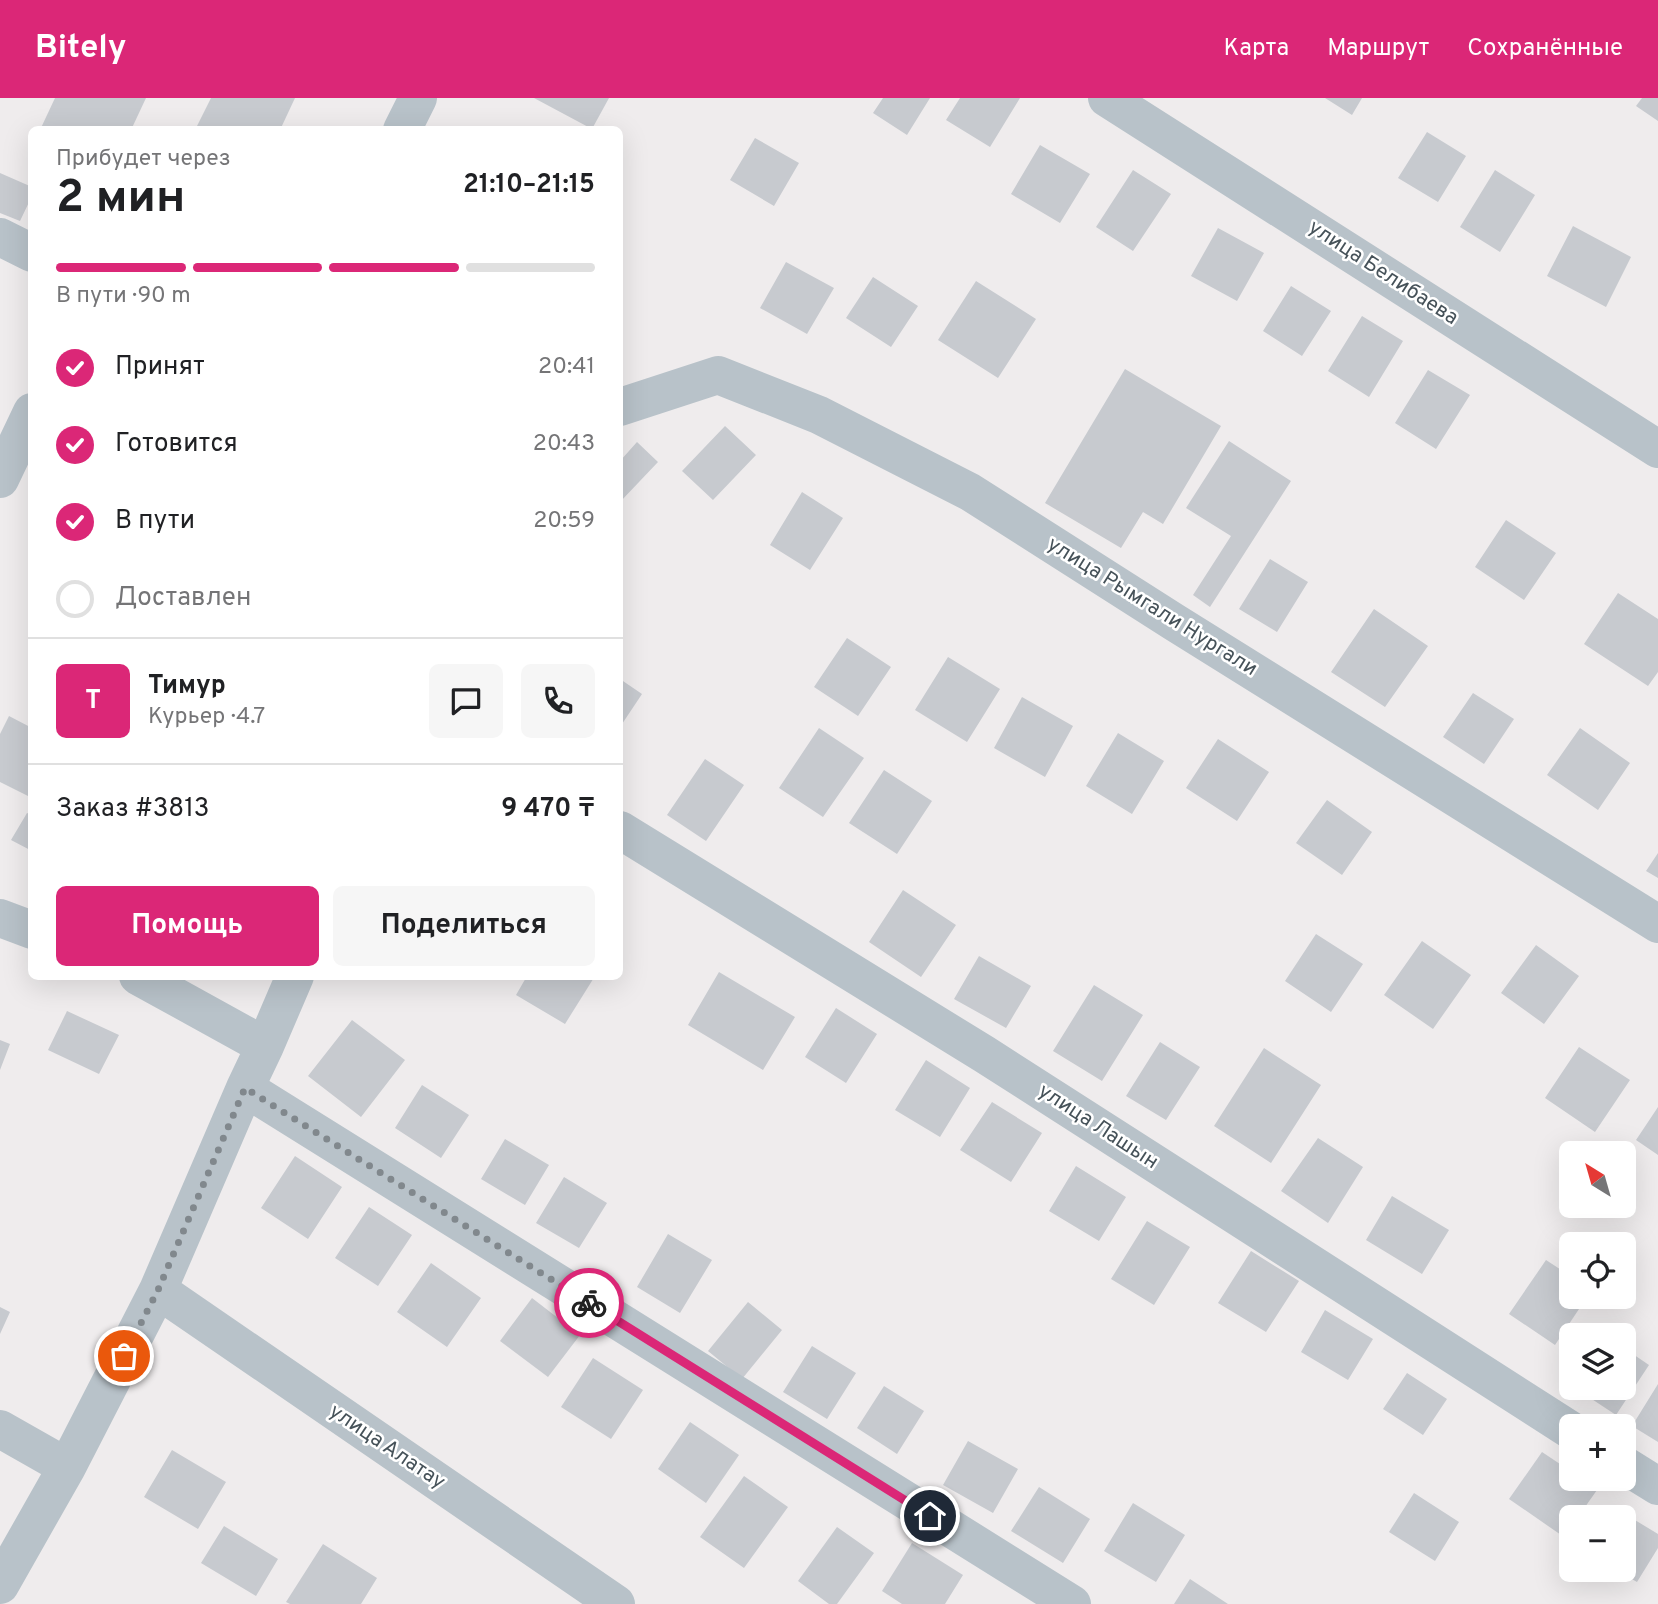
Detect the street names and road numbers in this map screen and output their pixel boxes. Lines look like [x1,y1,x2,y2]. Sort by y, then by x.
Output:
street label: улица Белибаева [1303,214,1463,332]
street label: улица Рымгали Нургали [1042,531,1262,683]
street label: улица Лашын [1033,1078,1163,1176]
street label: улица Алатау [324,1398,450,1496]

